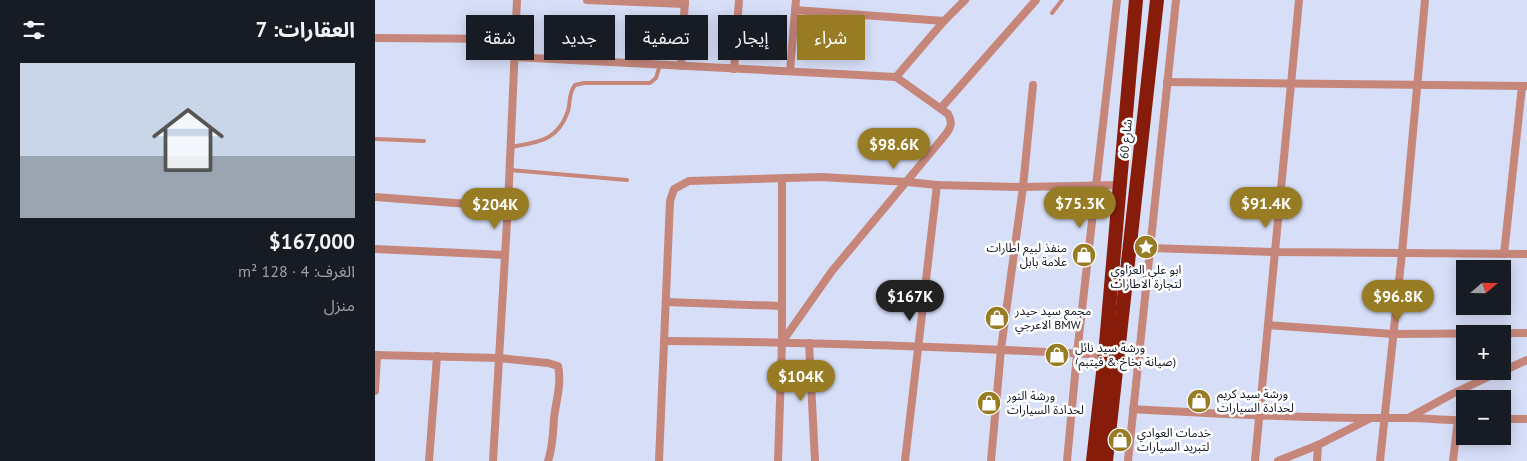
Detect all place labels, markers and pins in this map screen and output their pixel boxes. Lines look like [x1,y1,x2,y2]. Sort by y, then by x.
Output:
pin: $98.6K [853,128,935,170]
pin: $75.3K [1039,186,1121,229]
pin: $91.4K [1225,186,1307,229]
pin: $204K [460,188,530,230]
place icon: ابو علي العزاوي لتجارة الاطارات [1133,234,1159,260]
place label: منفذ لبيع اطارات علامة بابل [986,240,1067,269]
shop icon: منفذ لبيع اطارات علامة بابل [1071,242,1097,268]
place label: ابو علي العزاوي لتجارة الاطارات [1110,262,1182,291]
pin: $167K [875,280,945,322]
pin: $96.8K [1357,280,1439,322]
place label: مجمع سيد حيدر الاعرجي BMW [1014,303,1091,335]
shop icon: مجمع سيد حيدر الاعرجي BMW [984,305,1010,331]
place label: ورشة سيد نائل (صيانة بخاخ & فيتبم) [1075,340,1176,371]
shop icon: ورشة سيد نائل (صيانة بخاخ & فيتبم) [1044,342,1070,368]
pin: $104K [766,360,836,402]
place label: ورشة سيد كريم لحدادة السيارات [1217,386,1294,415]
place label: ورشة النور لحدادة السيارات [1006,388,1084,417]
shop icon: ورشة سيد كريم لحدادة السيارات [1186,388,1212,414]
shop icon: ورشة النور لحدادة السيارات [976,390,1002,416]
place label: خدمات العوادي لتبريد السيارات [1137,425,1211,454]
shop icon: خدمات العوادي لتبريد السيارات [1107,427,1133,453]

